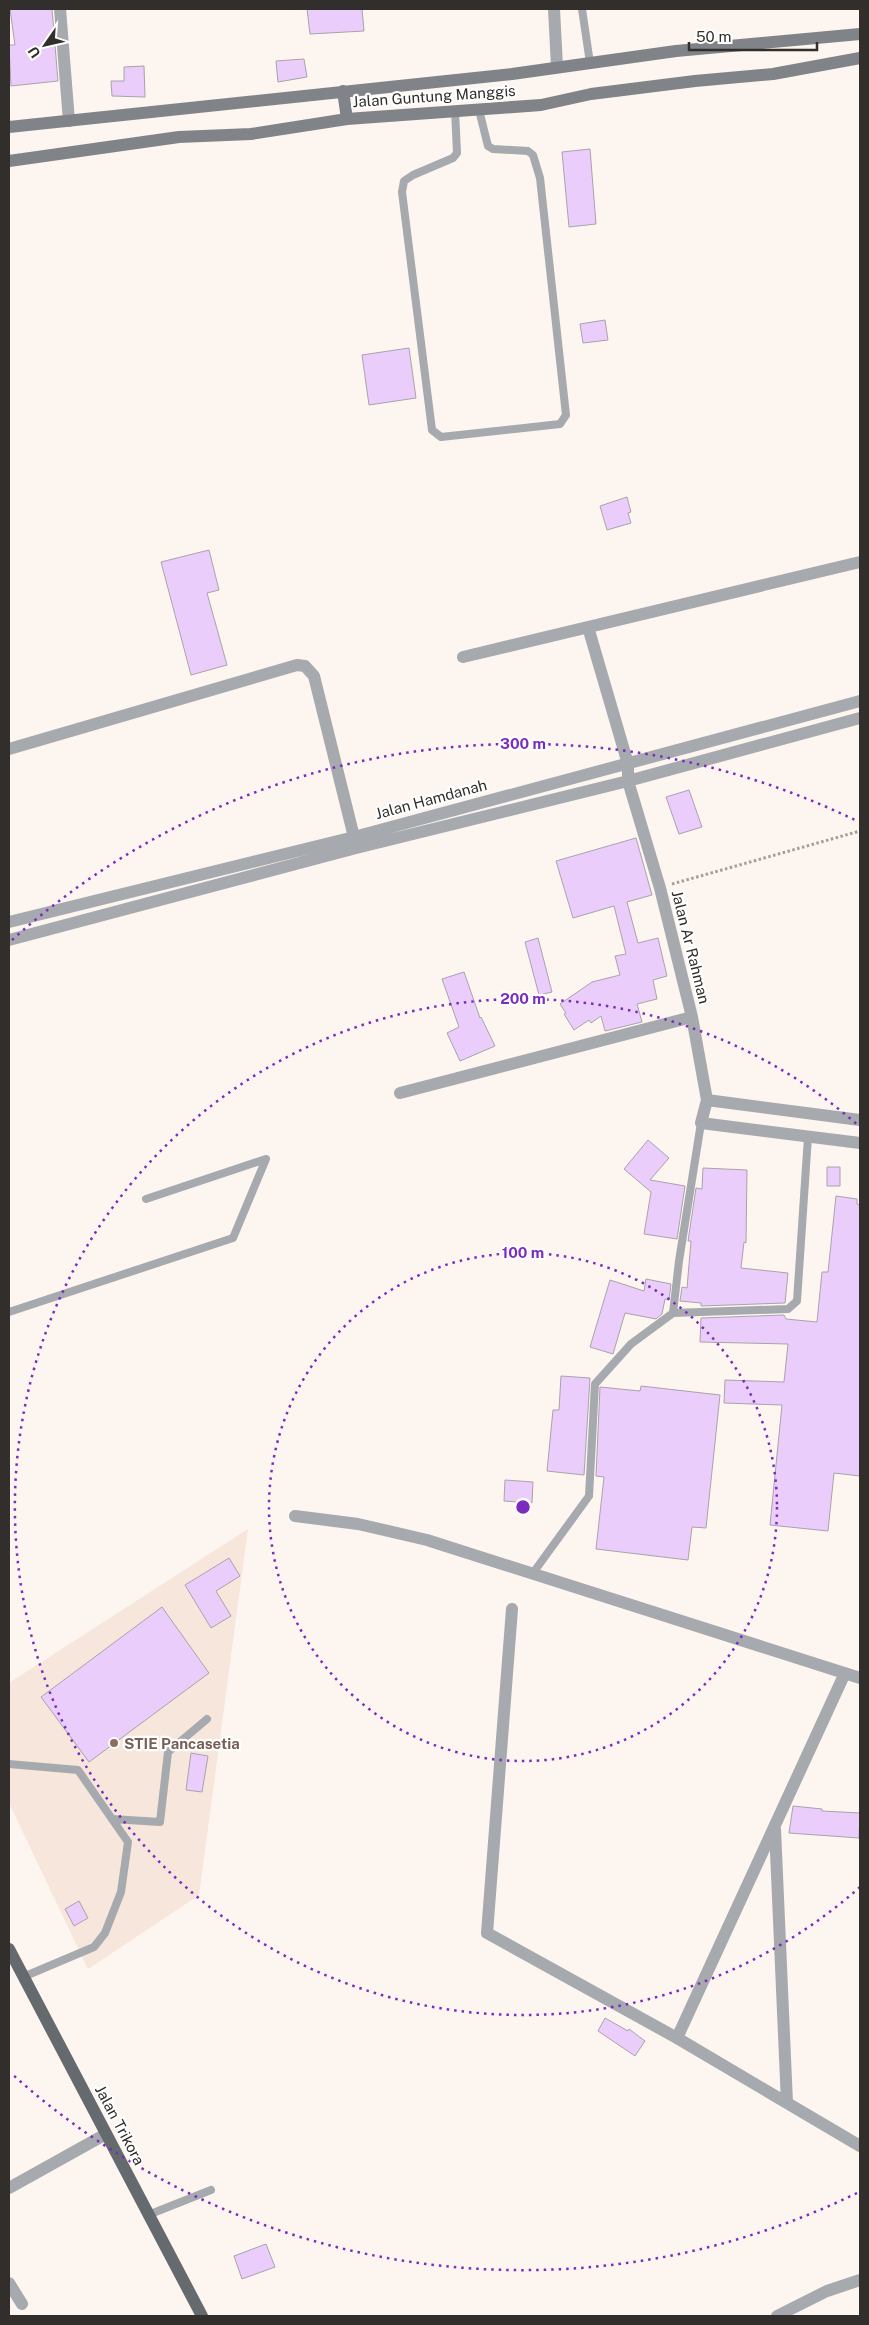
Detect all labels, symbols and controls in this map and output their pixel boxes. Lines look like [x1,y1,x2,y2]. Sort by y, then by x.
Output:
north arrow [20,20,70,70]
scale bar [689,20,816,52]
text: 50 m [696,28,731,45]
text: U [25,44,44,61]
street label: Jalan Guntung Manggis [352,82,516,110]
text: 300 m [500,735,546,752]
street label: Jalan Hamdanah [373,776,489,822]
street label: Jalan Ar Rahman [669,889,713,1005]
text: 200 m [500,990,546,1007]
text: 100 m [502,1244,544,1261]
centre of rings [514,1498,532,1516]
place label: STIE Pancasetia [124,1735,240,1752]
marker: STIE Pancasetia [108,1737,120,1749]
street label: Jalan Trikora [92,2082,148,2168]

